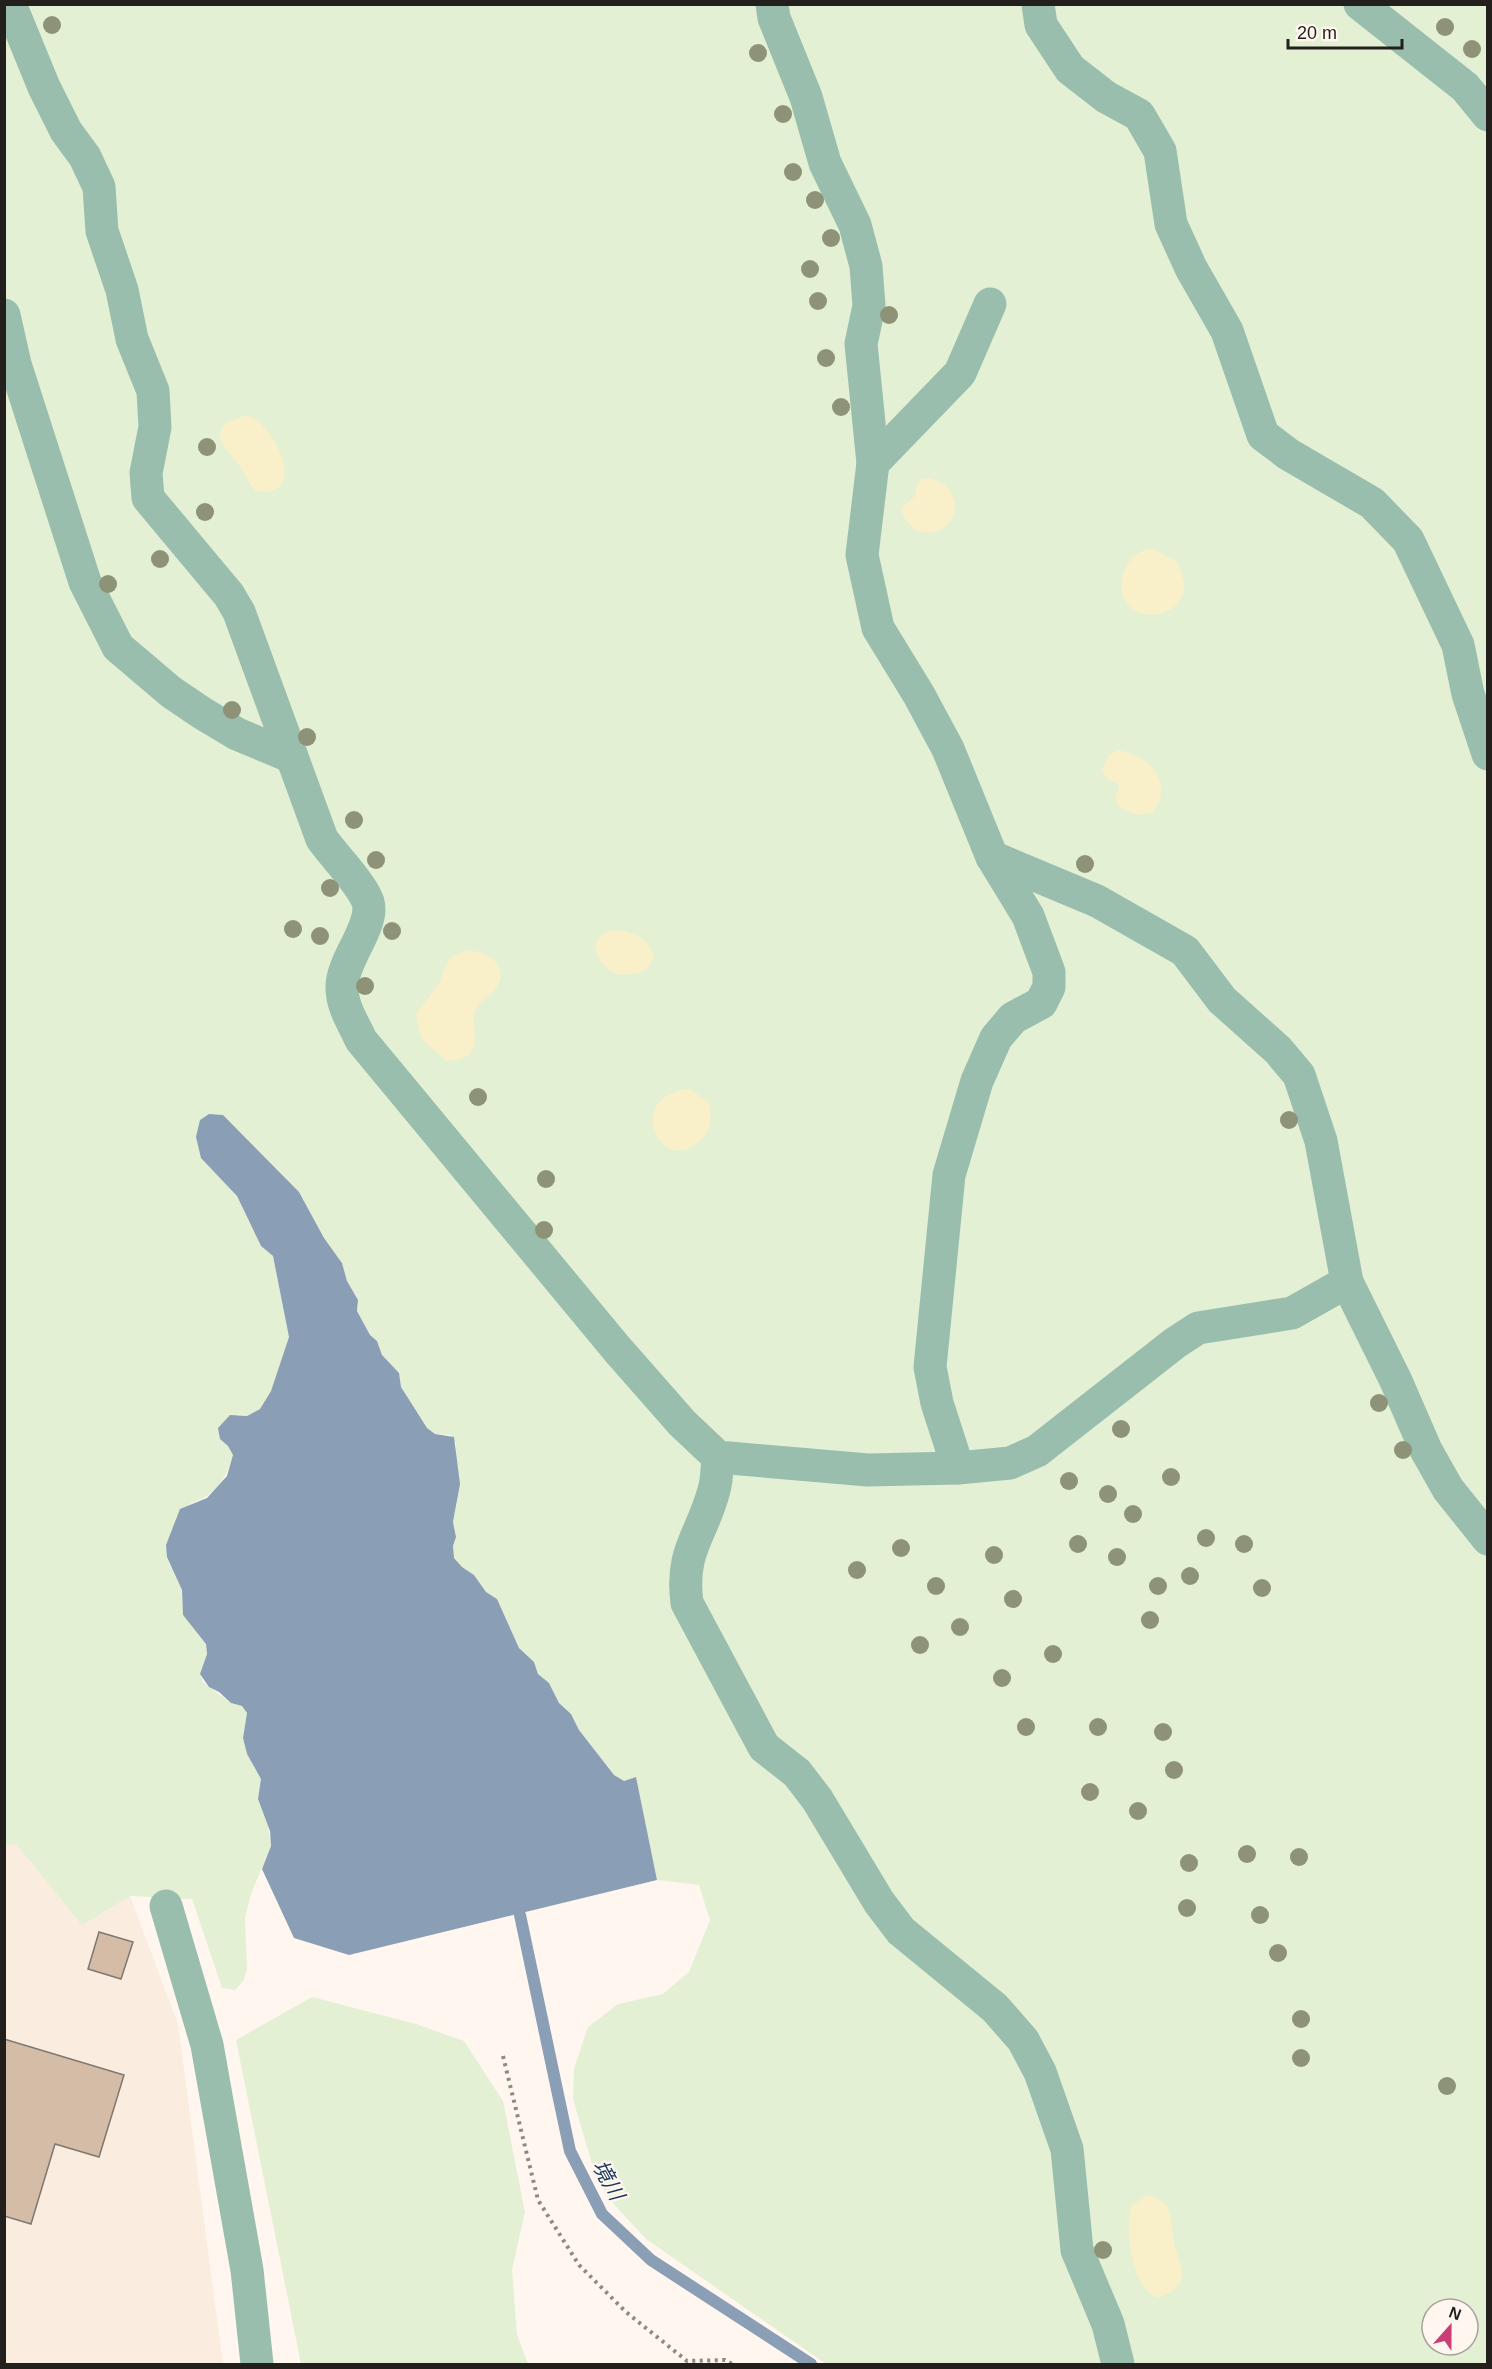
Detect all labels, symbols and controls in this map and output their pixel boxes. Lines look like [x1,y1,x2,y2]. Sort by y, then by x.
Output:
scale bar [1288,12,1402,50]
text: 20 m [1297,23,1337,43]
water label: 境川 [588,2156,630,2205]
north arrow [1420,2297,1480,2357]
text: N [1447,2303,1464,2323]

